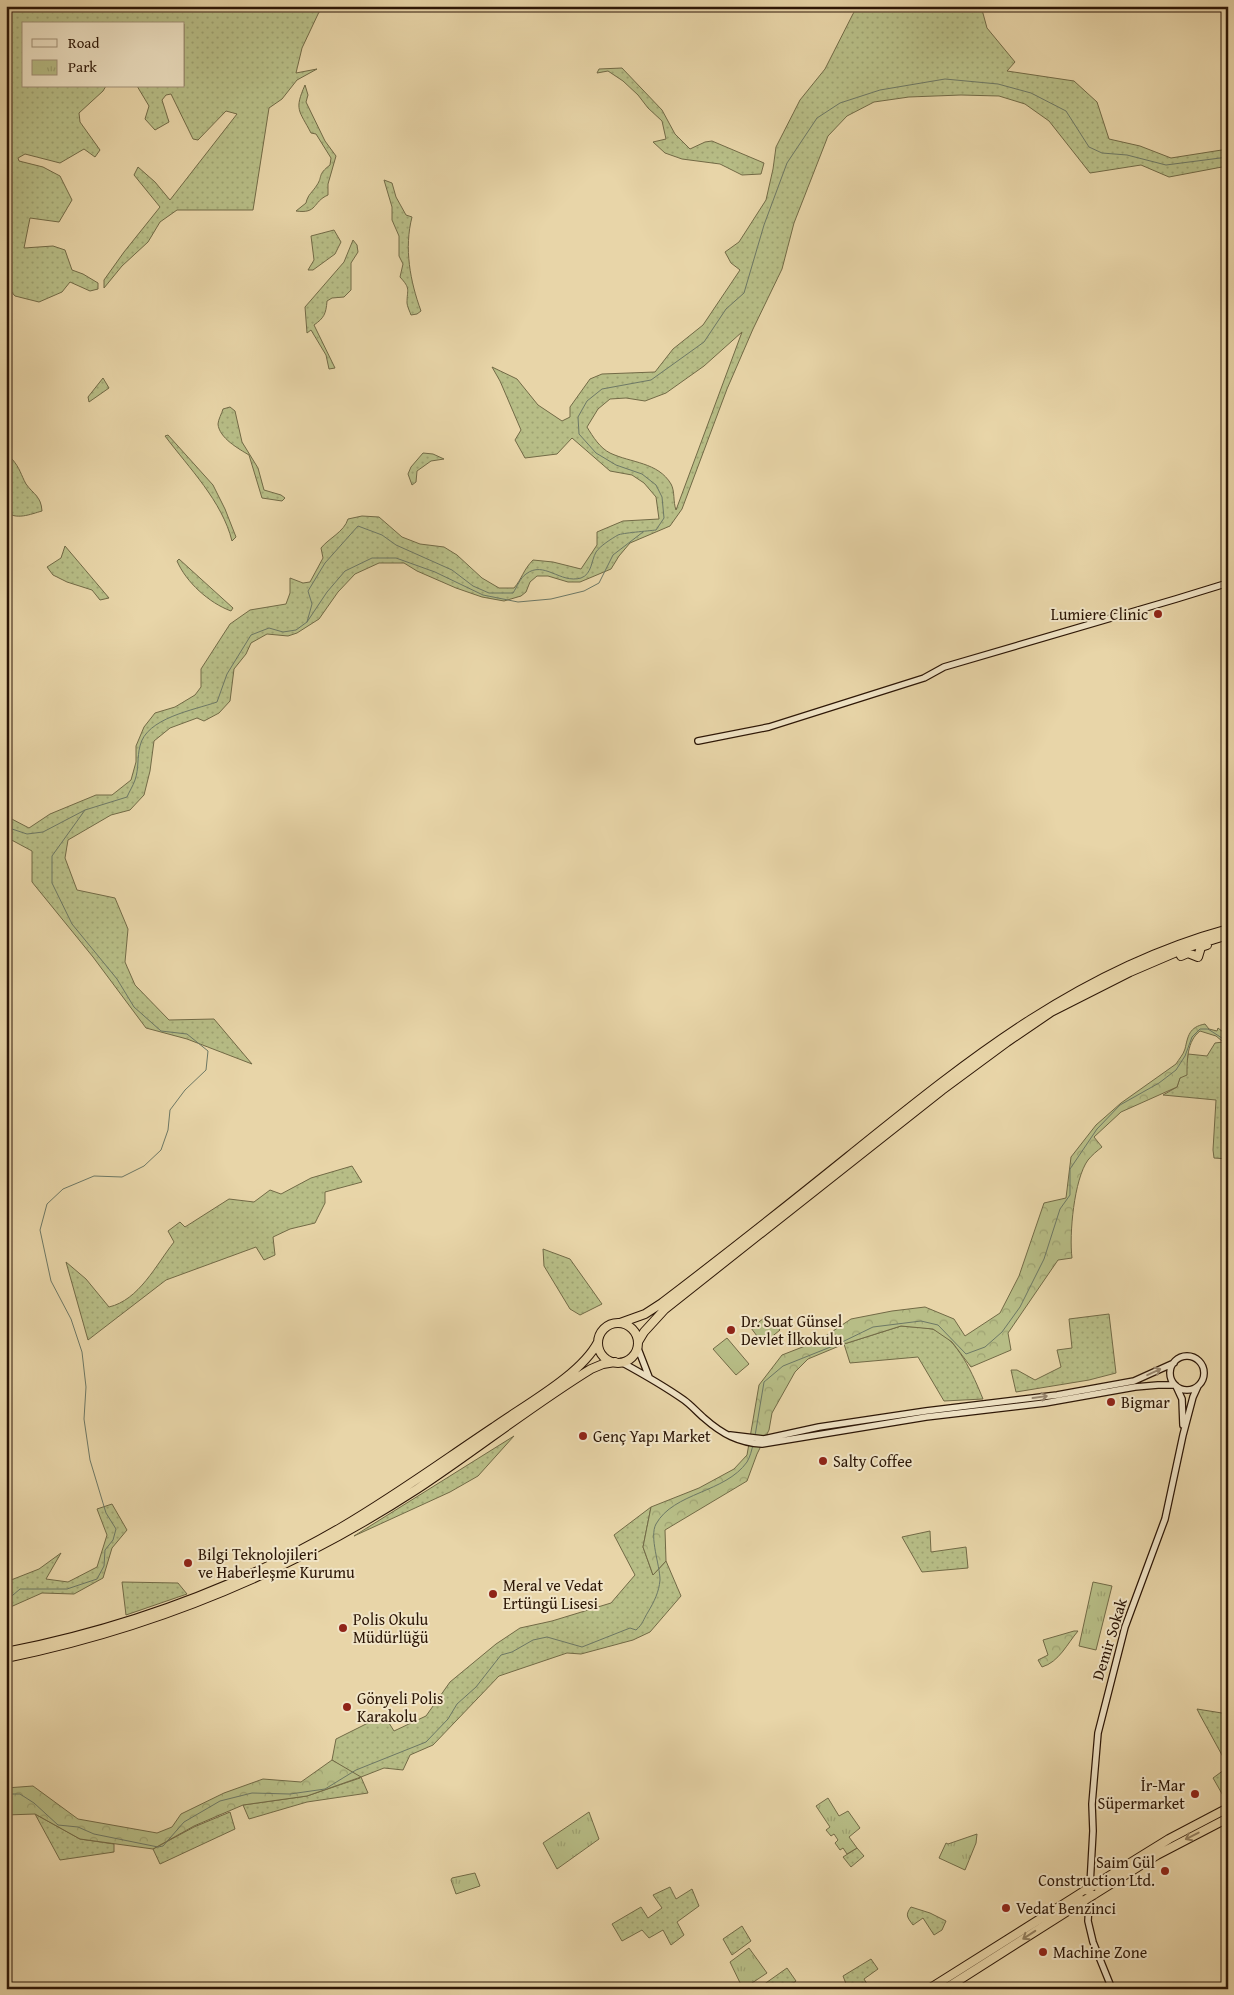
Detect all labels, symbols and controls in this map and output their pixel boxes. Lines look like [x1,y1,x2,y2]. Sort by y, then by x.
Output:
legend [22,22,185,88]
text: Road [68,32,99,53]
text: Park [68,56,97,77]
place label: Lumiere Clinic [1051,602,1148,626]
marker: Lumiere Clinic [1152,608,1164,620]
place label: Dr. Suat Günsel Devlet İlkokulu [741,1309,843,1351]
marker: Dr. Suat Günsel Devlet İlkokulu [725,1324,737,1336]
one-way arrow [1146,1367,1161,1377]
place label: Bigmar [1121,1390,1170,1414]
one-way arrow [1031,1392,1047,1402]
marker: Bigmar [1105,1396,1117,1408]
place label: Genç Yapı Market [593,1424,711,1448]
marker: Genç Yapı Market [577,1430,589,1442]
place label: Salty Coffee [833,1449,912,1473]
marker: Salty Coffee [817,1455,829,1467]
place label: Bilgi Teknolojileri ve Haberleşme Kurumu [198,1542,355,1584]
marker: Bilgi Teknolojileri ve Haberleşme Kurumu [182,1557,194,1569]
place label: Meral ve Vedat Ertüngü Lisesi [503,1573,603,1615]
marker: Meral ve Vedat Ertüngü Lisesi [487,1588,499,1600]
street label: Demir Sokak [1085,1594,1133,1683]
place label: Polis Okulu Müdürlüğü [353,1607,429,1649]
marker: Polis Okulu Müdürlüğü [337,1622,349,1634]
place label: Gönyeli Polis Karakolu [357,1686,443,1728]
marker: Gönyeli Polis Karakolu [341,1701,353,1713]
place label: İr-Mar Süpermarket [1098,1773,1185,1815]
marker: İr-Mar Süpermarket [1189,1788,1201,1800]
one-way arrow [1185,1832,1200,1841]
place label: Saim Gül Construction Ltd. [1038,1850,1156,1892]
marker: Saim Gül Construction Ltd. [1159,1865,1171,1877]
place label: Vedat Benzinci [1016,1896,1116,1920]
marker: Vedat Benzinci [1000,1902,1012,1914]
one-way arrow [1023,1931,1037,1941]
place label: Machine Zone [1053,1940,1147,1964]
marker: Machine Zone [1037,1946,1049,1958]

